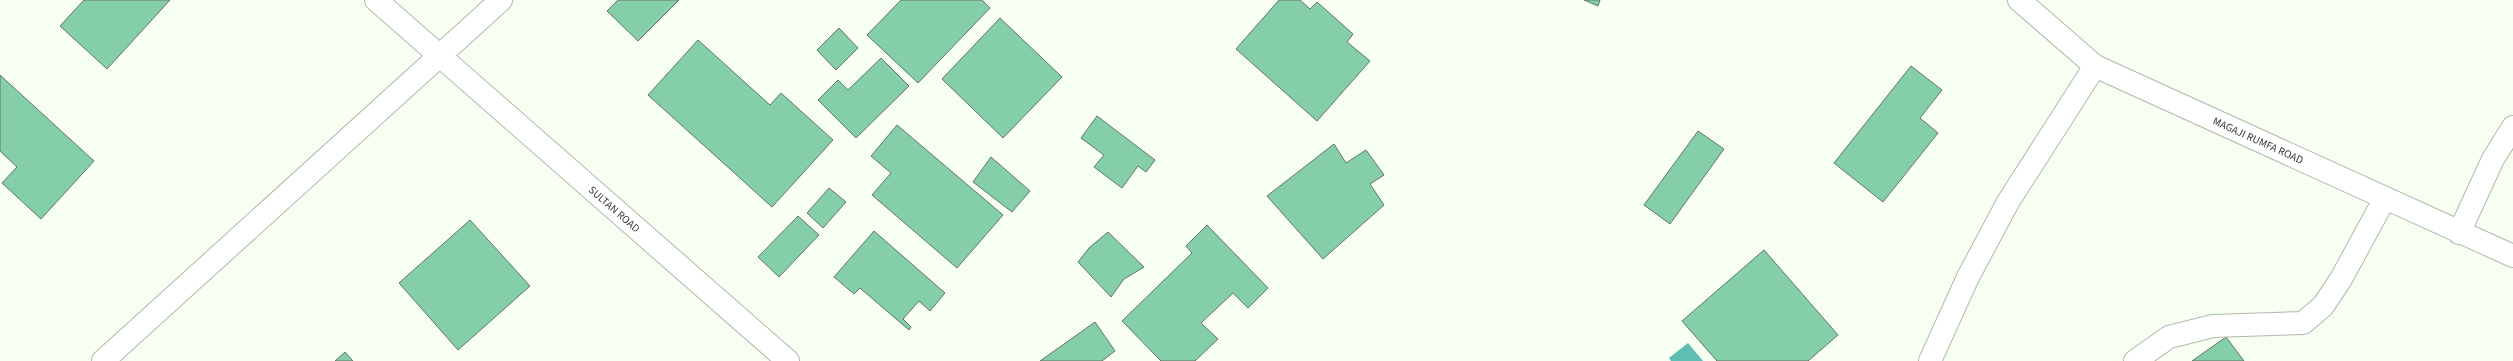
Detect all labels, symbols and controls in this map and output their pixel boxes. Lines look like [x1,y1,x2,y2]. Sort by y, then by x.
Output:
street label: MAGAJI RUMFA ROAD [2210,114,2306,168]
street label: SULTAN ROAD [585,183,643,236]

